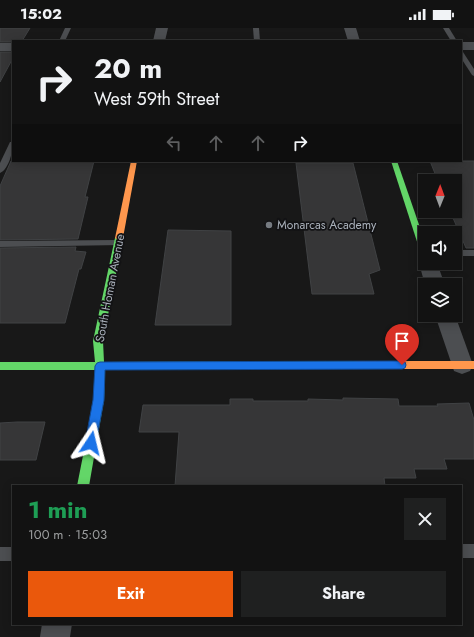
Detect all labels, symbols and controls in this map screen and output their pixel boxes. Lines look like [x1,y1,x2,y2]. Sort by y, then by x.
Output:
text: 15:02 [20,3,62,25]
text: 20 m [94,48,162,89]
icon: right [28,56,80,108]
text: West 59th Street [94,86,219,112]
icon: left [163,132,185,154]
icon: ahead [205,132,227,154]
icon: ahead [247,132,269,154]
icon: right [289,132,311,154]
north arrow [418,174,462,218]
map controls [418,174,462,322]
place label: Monarcas Academy [277,216,377,234]
marker: Monarcas Academy [264,220,274,230]
button: sound [418,226,462,270]
street label: South Homan Avenue [91,232,129,344]
button: layers [418,278,462,322]
pin [385,324,419,365]
icon: arrive [391,330,413,352]
position arrow [70,422,112,464]
text: 1 min [28,492,88,527]
button: close [404,498,446,540]
text: 100 m · 15:03 [28,525,107,544]
button: Exit [28,571,233,617]
button: Share [241,571,446,617]

